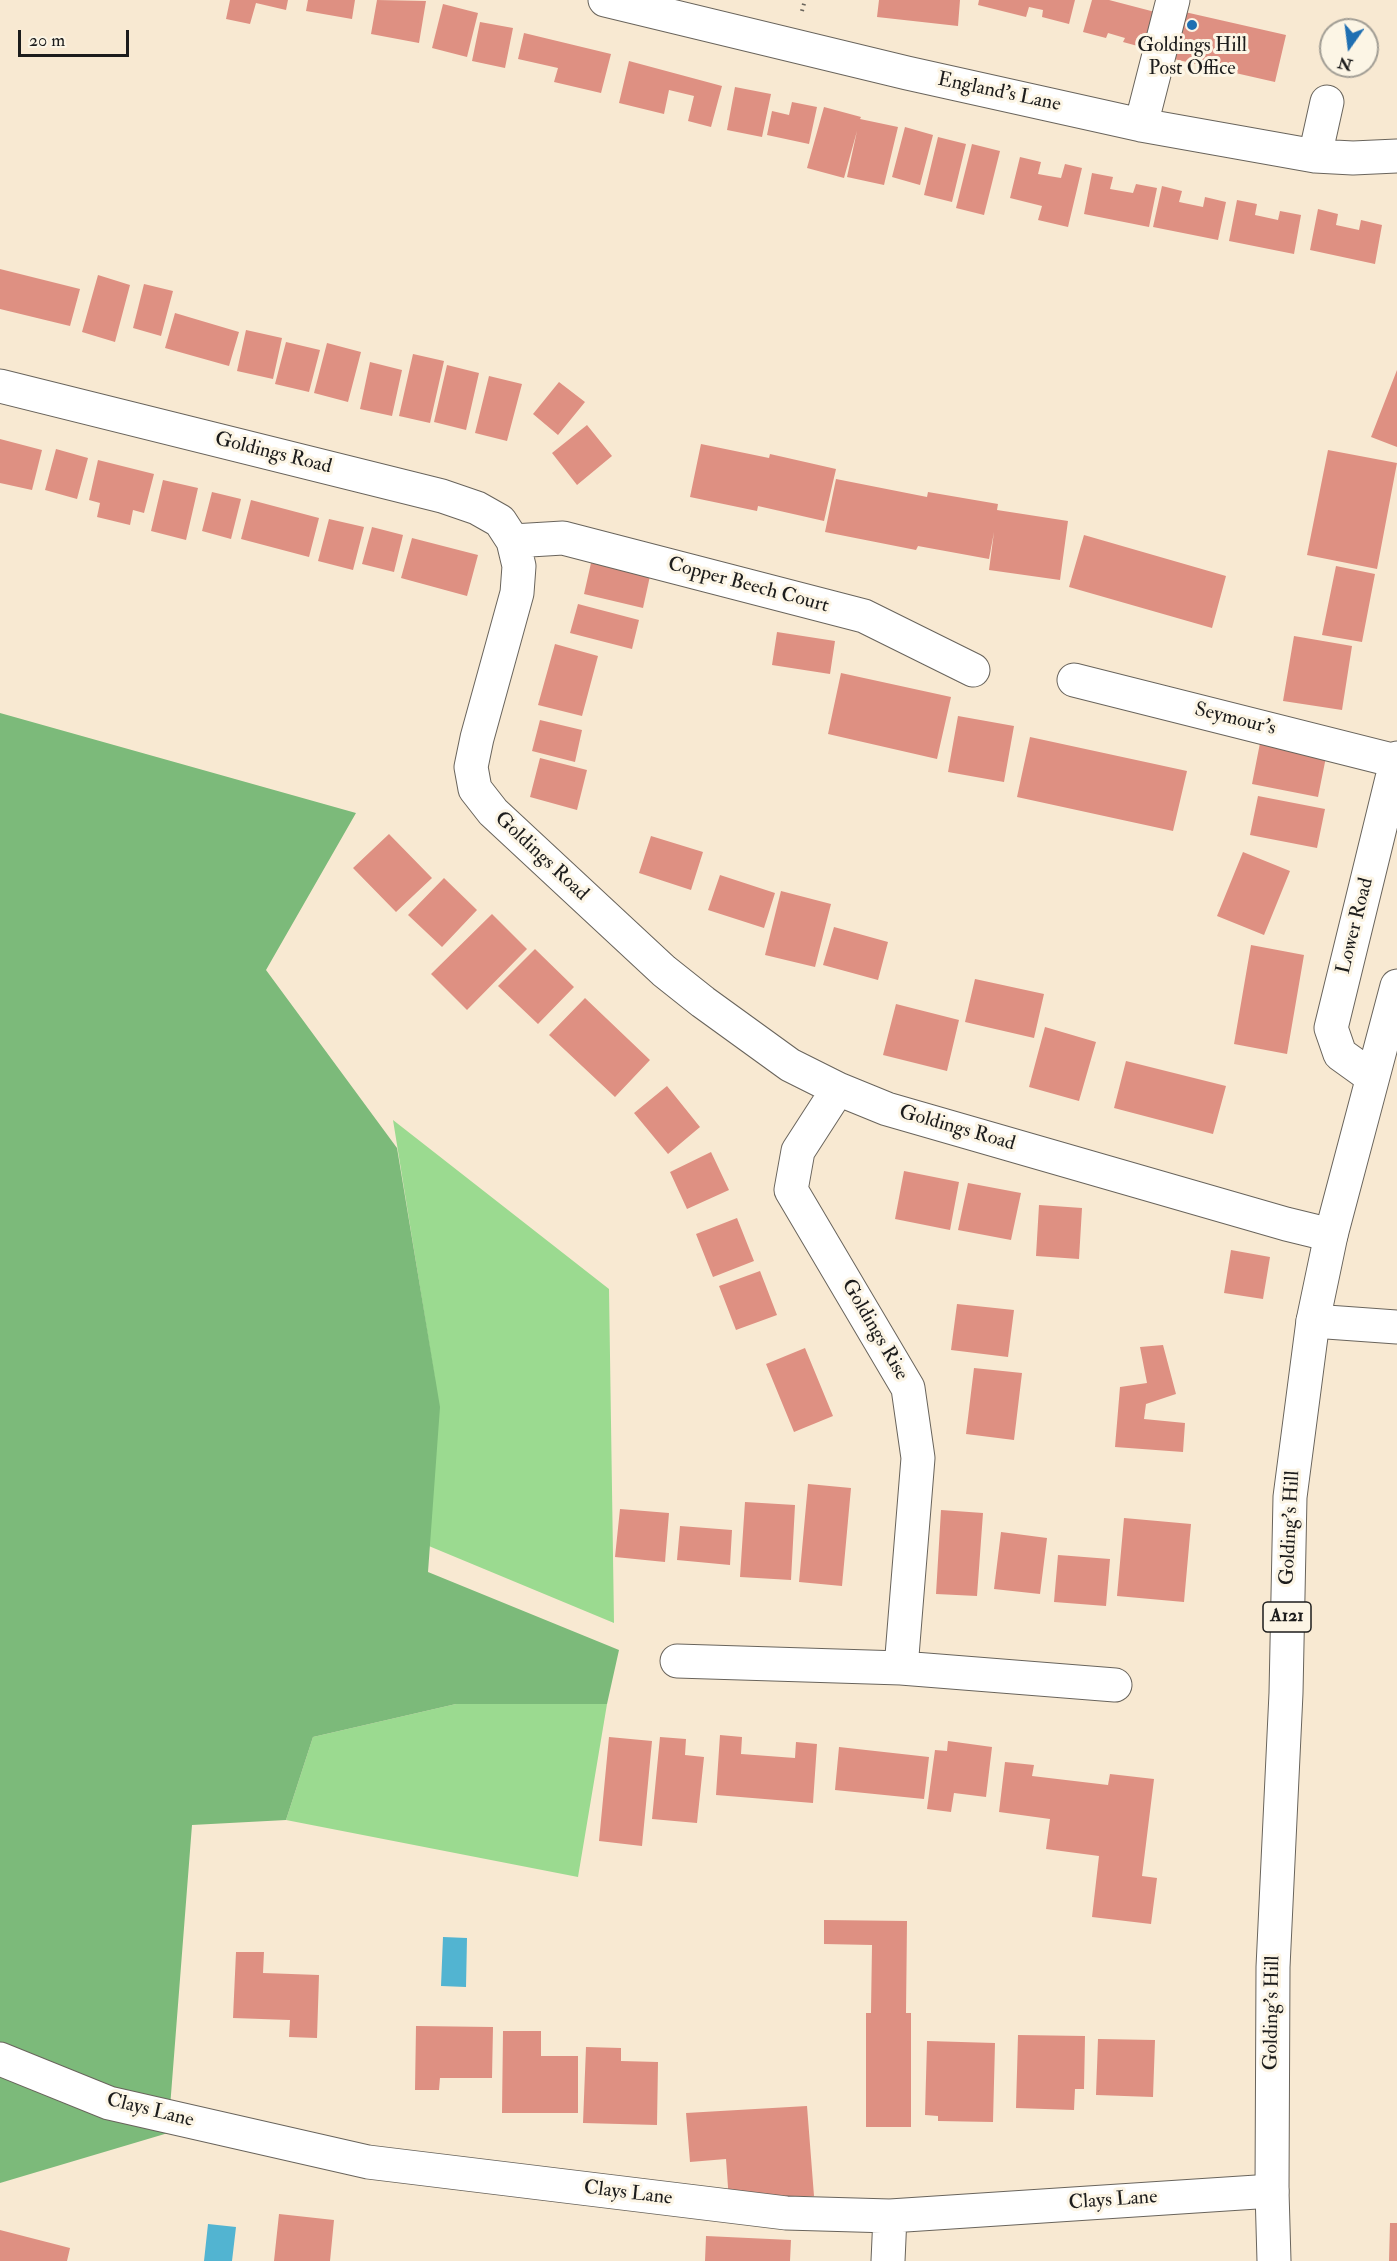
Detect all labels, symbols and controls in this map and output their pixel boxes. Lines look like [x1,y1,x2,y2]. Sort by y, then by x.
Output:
scale bar [21,18,132,56]
marker: Goldings Hill Post Office [1185,18,1199,32]
north arrow [1319,18,1379,78]
text: 20 m [29,29,65,52]
place label: Goldings Hill Post Office [1137,35,1247,82]
text: N [1336,52,1355,75]
street label: England's Lane [935,68,1063,118]
street label: Goldings Road [212,428,334,480]
street label: Copper Beech Court [665,553,831,619]
street label: Seymour's [1192,698,1278,742]
street label: Goldings Road [489,807,593,907]
street label: Lower Road [1332,875,1380,977]
street label: Goldings Road [896,1101,1018,1157]
street label: Goldings Rise [835,1275,913,1385]
street label: Golding's Hill [1276,1470,1306,1586]
road number: A121 [1263,1602,1311,1632]
street label: Golding's Hill [1260,1955,1286,2071]
street label: Clays Lane [104,2089,196,2133]
street label: Clays Lane [582,2177,674,2211]
street label: Clays Lane [1068,2186,1158,2216]

